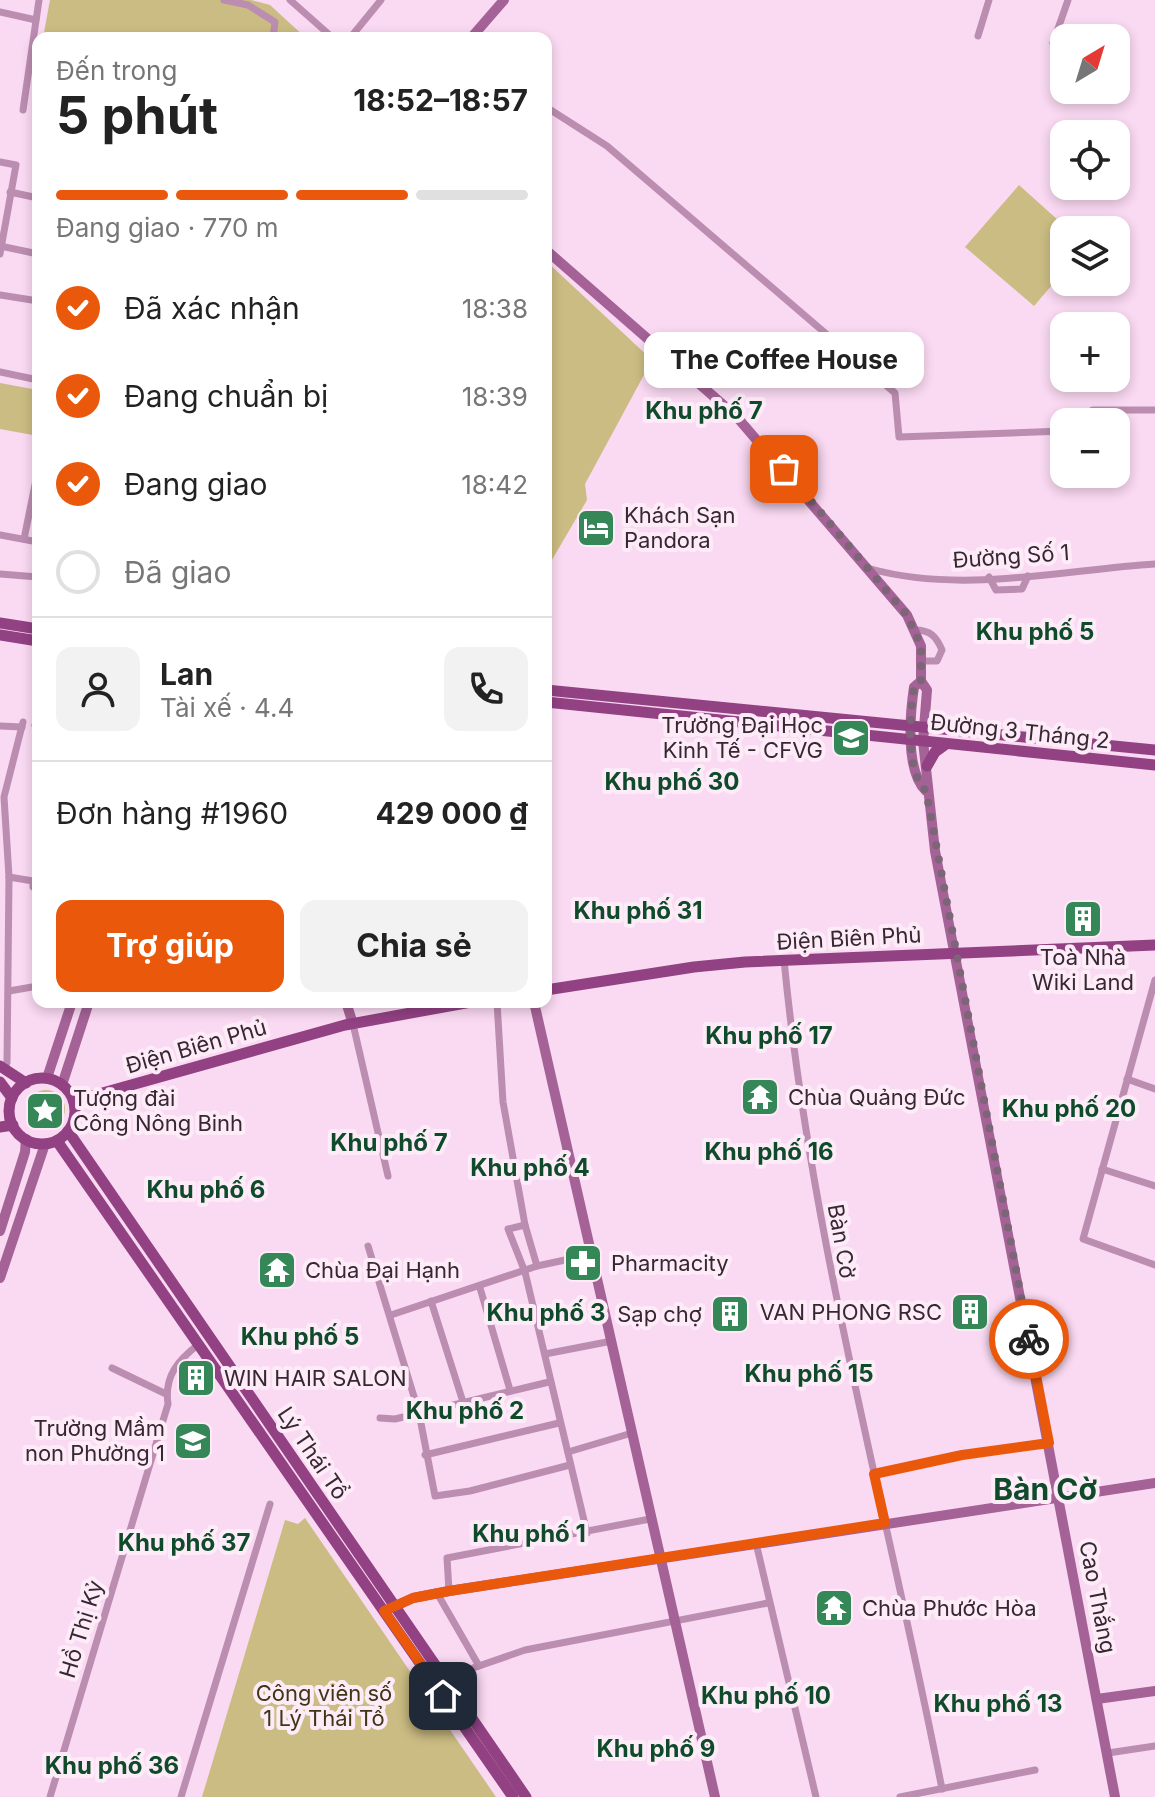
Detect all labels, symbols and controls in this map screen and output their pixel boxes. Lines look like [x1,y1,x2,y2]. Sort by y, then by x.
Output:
north arrow [1050,24,1130,104]
map controls [1050,24,1130,488]
text: Đến trong [56,55,177,86]
text: 18:52–18:57 [353,82,528,118]
text: 5 phút [56,84,218,147]
button: locate [1050,120,1130,200]
text: Đang giao · 770 m [56,212,279,243]
button: layers [1050,216,1130,296]
icon: check [56,286,100,330]
text: Đã xác nhận [124,290,300,326]
text: 18:38 [462,293,528,324]
button: + [1050,312,1130,392]
callout: The Coffee House [644,333,924,389]
text: The Coffee House [670,344,898,375]
icon: check [56,374,100,418]
text: Đang chuẩn bị [124,378,328,414]
text: 18:39 [462,381,528,412]
district label: Khu phố 7 [645,396,763,425]
button: − [1050,408,1130,488]
pin [750,435,818,503]
icon: bag [762,447,806,491]
icon: check [56,462,100,506]
text: Đang giao [124,466,268,502]
text: 18:42 [461,469,528,500]
place label: Khách Sạn Pandora [624,502,735,553]
hotel icon: Khách Sạn Pandora [575,507,617,549]
street label: Đường Số 1 [952,539,1070,573]
text: Đã giao [124,554,231,590]
district label: Khu phố 5 [976,617,1094,646]
button: person [56,647,140,731]
button: phone [444,647,528,731]
text: Lan [160,656,213,692]
text: Tài xế · 4.4 [160,692,294,723]
street label: Đường 3 Tháng 2 [929,709,1111,753]
place label: Trường Đại Học Kinh Tế - CFVG [661,712,823,763]
school or university icon: Trường Đại Học Kinh Tế - CFVG [830,717,872,759]
district label: Khu phố 30 [605,767,739,796]
text: Đơn hàng #1960 [56,795,288,831]
text: 429 000 ₫ [376,795,528,831]
district label: Khu phố 31 [573,896,703,925]
building icon: Toà Nhà Wiki Land [1062,898,1104,940]
button: Trợ giúp [56,900,284,992]
button: Chia sẻ [300,900,528,992]
street label: Điện Biên Phủ [776,921,922,955]
place label: Toà Nhà Wiki Land [1032,944,1134,995]
street label: Điện Biên Phủ [123,1014,269,1078]
district label: Khu phố 17 [705,1021,833,1050]
temple icon: Chùa Quảng Đức [739,1076,781,1118]
place label: Chùa Quảng Đức [788,1084,966,1110]
place label: Tượng đài Công Nông Binh [73,1085,243,1136]
place icon: Tượng đài Công Nông Binh [24,1090,66,1132]
district label: Khu phố 20 [1002,1094,1136,1123]
district label: Khu phố 7 [330,1128,448,1157]
district label: Khu phố 16 [704,1137,834,1166]
district label: Khu phố 4 [470,1153,590,1182]
district label: Khu phố 6 [147,1175,265,1204]
street label: Bàn Cờ [823,1202,861,1280]
pharmacy icon: Pharmacity [562,1242,604,1284]
temple icon: Chùa Đại Hạnh [256,1249,298,1291]
place label: Pharmacity [611,1250,729,1276]
place label: Chùa Đại Hạnh [305,1257,460,1283]
building icon: VAN PHONG RSC [949,1291,991,1333]
building icon: Sạp chợ [709,1293,751,1335]
district label: Khu phố 3 [487,1298,605,1327]
place label: VAN PHONG RSC [760,1299,942,1325]
courier [989,1299,1069,1379]
place label: Sạp chợ [617,1301,702,1327]
icon: bike [1007,1317,1051,1361]
district label: Khu phố 5 [241,1322,359,1351]
building icon: WIN HAIR SALON [175,1357,217,1399]
district label: Khu phố 15 [745,1359,874,1388]
place label: WIN HAIR SALON [224,1365,407,1391]
district label: Khu phố 2 [406,1396,524,1425]
street label: Lý Thái Tổ [273,1402,353,1504]
place label: Trường Mầm non Phường 1 [25,1415,165,1466]
school or university icon: Trường Mầm non Phường 1 [172,1420,214,1462]
district label: Bàn Cờ [993,1471,1097,1507]
district label: Khu phố 1 [472,1519,586,1548]
district label: Khu phố 37 [118,1528,250,1557]
street label: Cao Thắng [1074,1539,1122,1655]
street label: Hồ Thị Kỷ [54,1577,108,1681]
temple icon: Chùa Phước Hòa [813,1587,855,1629]
place label: Chùa Phước Hòa [862,1595,1037,1621]
pin [409,1662,477,1730]
icon: home [421,1674,465,1718]
park label: Công viên số 1 Lý Thái Tổ [256,1680,392,1731]
district label: Khu phố 10 [701,1681,831,1710]
district label: Khu phố 13 [933,1689,1063,1718]
district label: Khu phố 9 [597,1734,715,1763]
district label: Khu phố 36 [45,1751,179,1780]

